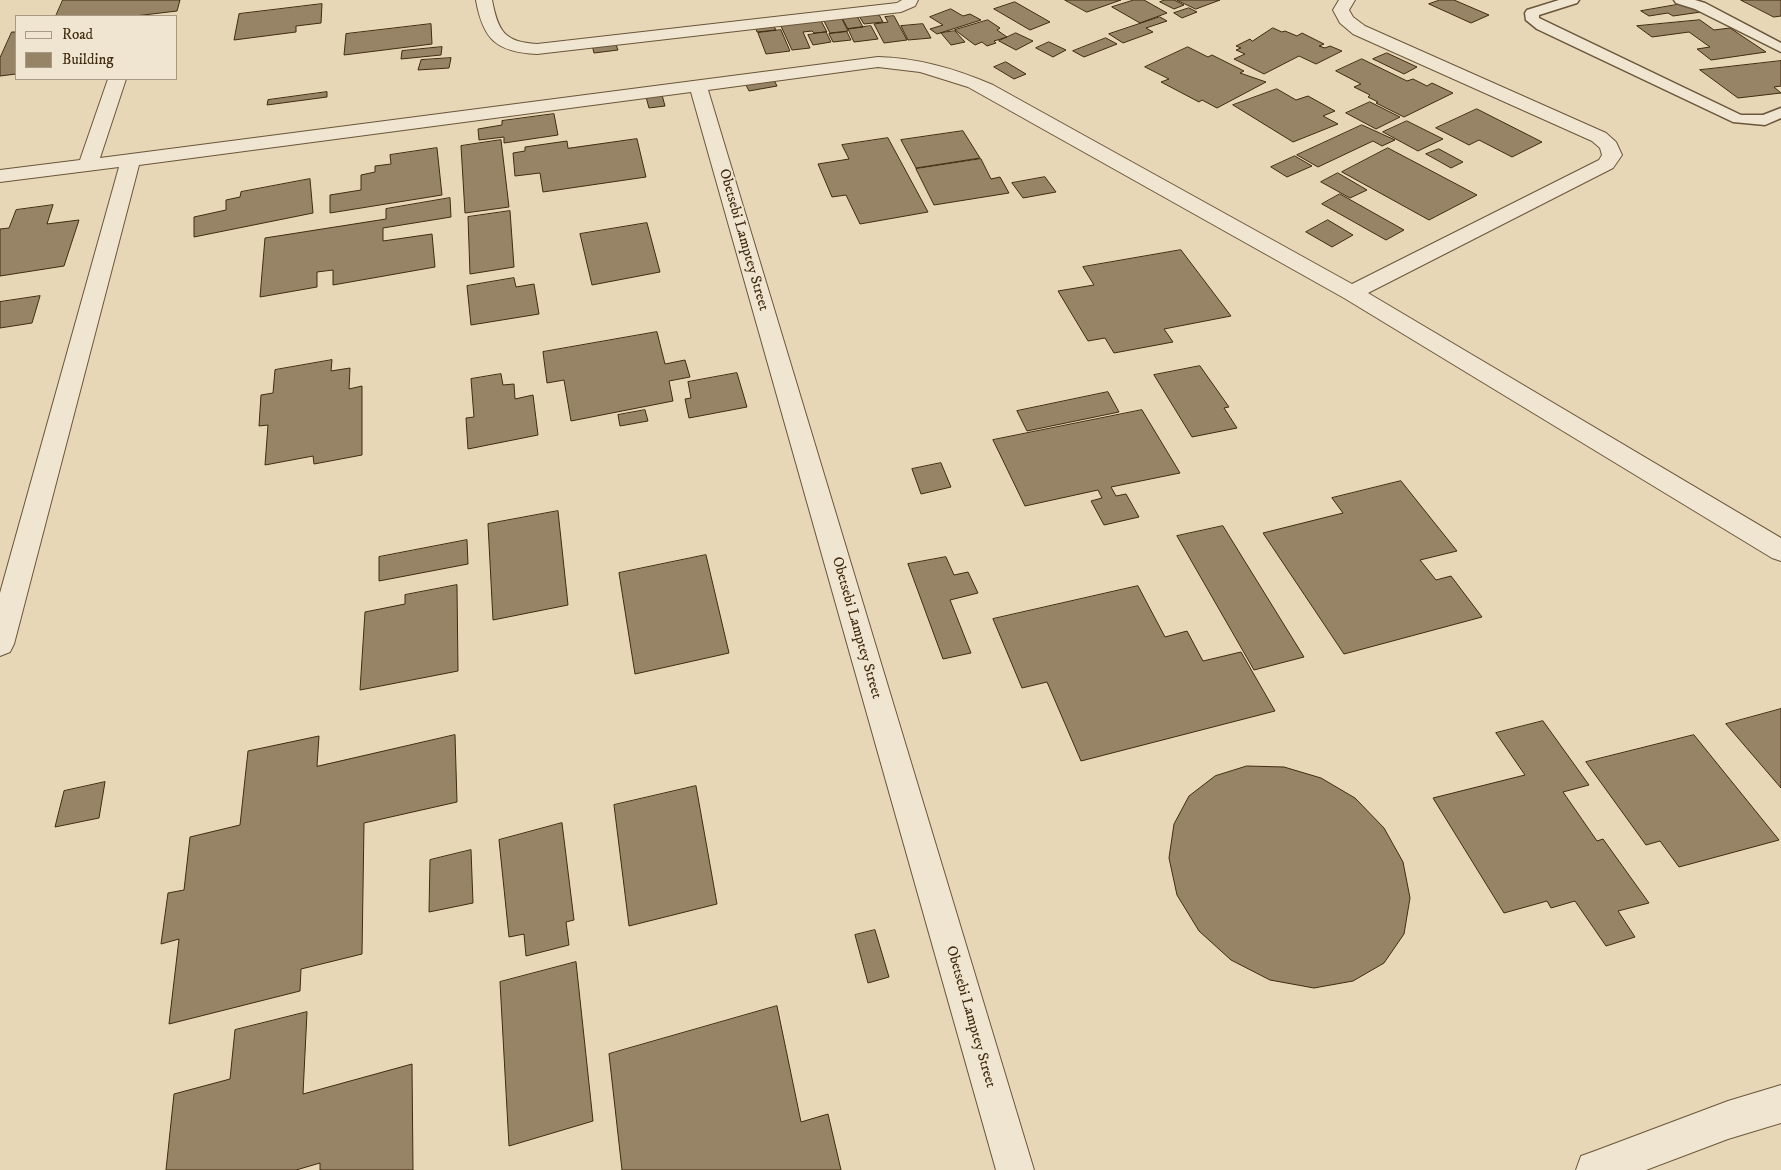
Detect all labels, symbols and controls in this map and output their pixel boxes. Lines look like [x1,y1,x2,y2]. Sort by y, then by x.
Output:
legend [15,15,178,80]
text: Road [62,25,93,44]
text: Building [62,50,114,69]
street label: Obetsebi Lamptey Street [714,167,772,313]
street label: Obetsebi Lamptey Street [827,555,885,701]
street label: Obetsebi Lamptey Street [941,944,999,1090]

